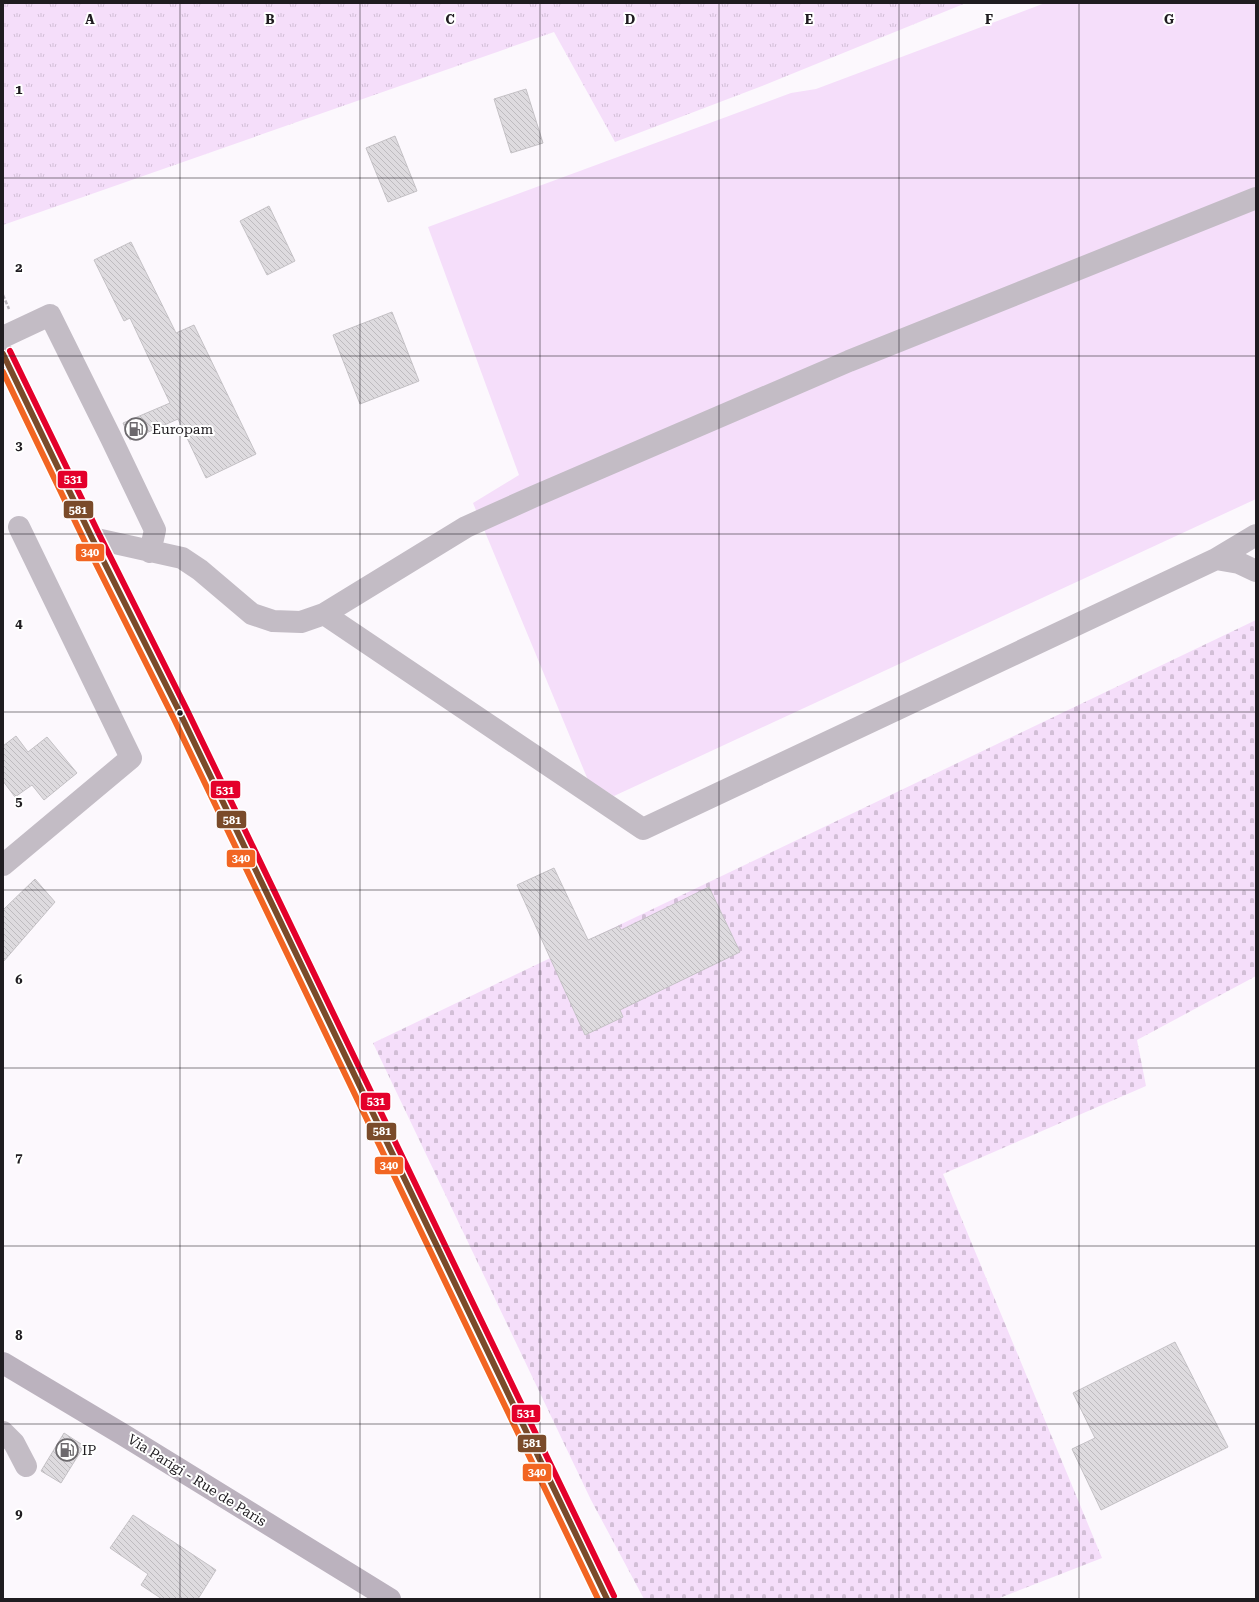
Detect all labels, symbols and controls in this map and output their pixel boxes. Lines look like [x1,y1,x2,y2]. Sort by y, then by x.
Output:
text: A [85,12,95,27]
text: B [265,12,275,27]
text: C [445,12,455,27]
text: D [625,12,635,27]
text: E [805,12,813,27]
text: F [985,12,993,27]
text: G [1164,12,1174,27]
text: 1 [15,82,23,97]
text: 2 [15,260,23,275]
fuel station icon: Europam [123,416,149,442]
place label: Europam [152,421,213,437]
text: 3 [15,438,23,453]
line badge: 531 [57,470,88,489]
text: 531 [64,473,82,486]
line badge: 581 [63,500,94,519]
text: 581 [69,504,87,517]
line badge: 340 [75,543,105,562]
text: 340 [81,546,99,559]
text: 4 [15,616,23,631]
unlabelled marker [175,708,185,718]
line badge: 531 [210,780,241,799]
text: 531 [216,784,234,797]
text: 5 [15,794,23,809]
line badge: 581 [216,810,247,829]
text: 581 [223,814,241,827]
line badge: 340 [226,849,256,868]
text: 340 [232,852,250,865]
text: 6 [15,972,23,987]
line badge: 531 [360,1092,391,1111]
text: 531 [367,1095,385,1108]
line badge: 581 [366,1122,397,1141]
text: 581 [373,1125,391,1138]
text: 7 [15,1150,23,1165]
line badge: 340 [374,1156,404,1175]
text: 340 [380,1159,398,1172]
text: 8 [15,1328,23,1343]
line badge: 531 [511,1404,541,1423]
text: 531 [517,1407,535,1420]
street label: Via Parigi - Rue de Paris [125,1431,269,1529]
line badge: 581 [517,1434,547,1453]
fuel station icon: IP [54,1437,80,1463]
text: 581 [523,1437,541,1450]
place label: IP [82,1442,96,1458]
line badge: 340 [522,1463,552,1482]
text: 340 [528,1466,546,1479]
text: 9 [15,1506,23,1521]

